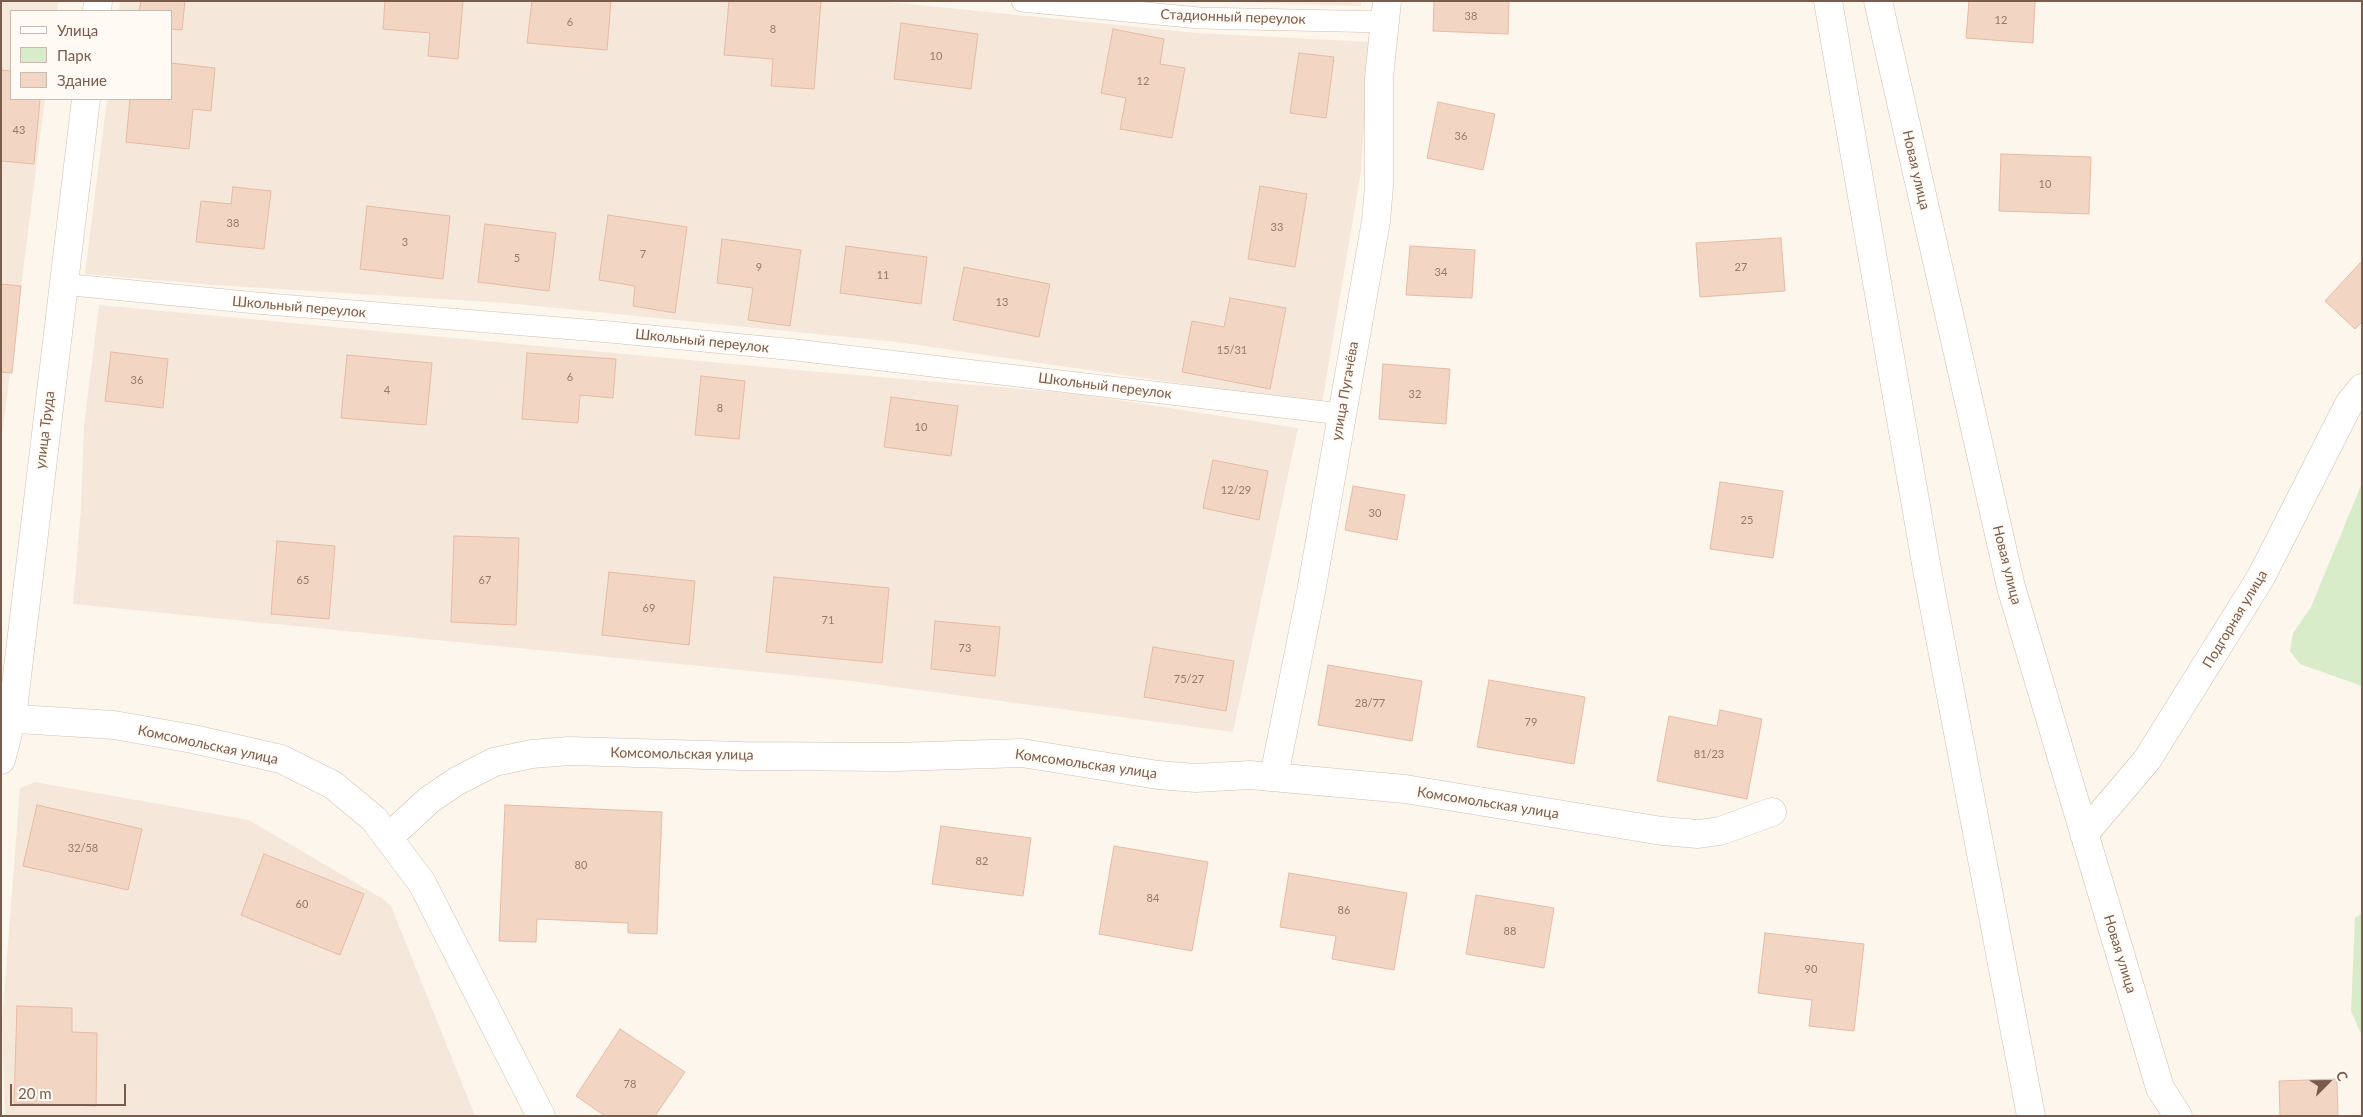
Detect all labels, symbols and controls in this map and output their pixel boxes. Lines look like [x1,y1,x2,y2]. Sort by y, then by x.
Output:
street label: Стадионный переулок [1160,6,1306,28]
house number: 38 [1465,9,1477,23]
legend [10,10,172,100]
house number: 12 [1995,13,2007,27]
house number: 6 [567,15,573,29]
text: Улица [57,21,98,39]
house number: 8 [770,22,776,36]
text: Парк [57,46,91,64]
house number: 10 [930,49,942,63]
text: Здание [57,71,107,89]
house number: 12 [1137,74,1149,88]
house number: 43 [13,123,25,137]
house number: 36 [1455,129,1467,143]
street label: Новая улица [1899,129,1933,211]
house number: 10 [2039,177,2051,191]
house number: 38 [227,216,239,230]
house number: 33 [1271,220,1283,234]
house number: 3 [402,235,408,249]
house number: 7 [640,247,646,261]
house number: 5 [514,251,520,265]
house number: 9 [756,260,762,274]
house number: 27 [1735,260,1747,274]
house number: 34 [1435,265,1447,279]
house number: 11 [877,268,889,282]
street label: Школьный переулок [231,293,367,321]
house number: 13 [996,295,1008,309]
street label: Школьный переулок [634,326,770,356]
street label: улица Пугачёва [1328,340,1362,442]
house number: 15/31 [1217,343,1247,357]
street label: Школьный переулок [1037,369,1173,403]
house number: 6 [567,370,573,384]
house number: 36 [131,373,143,387]
house number: 4 [384,383,390,397]
house number: 32 [1409,387,1421,401]
street label: улица Труда [32,390,58,470]
house number: 8 [717,401,723,415]
house number: 10 [915,420,927,434]
house number: 12/29 [1221,483,1251,497]
house number: 30 [1369,506,1381,520]
house number: 25 [1741,513,1753,527]
street label: Новая улица [1989,524,2025,606]
street label: Подгорная улица [2199,567,2271,671]
house number: 65 [297,573,309,587]
house number: 67 [479,573,491,587]
house number: 69 [643,601,655,615]
house number: 71 [822,613,834,627]
house number: 73 [959,641,971,655]
house number: 75/27 [1174,672,1204,686]
house number: 28/77 [1355,696,1385,710]
house number: 79 [1525,715,1537,729]
street label: Комсомольская улица [136,722,280,768]
street label: Комсомольская улица [610,744,754,764]
street label: Комсомольская улица [1014,746,1158,782]
house number: 81/23 [1694,747,1724,761]
street label: Комсомольская улица [1416,783,1560,823]
house number: 32/58 [68,841,98,855]
house number: 82 [976,854,988,868]
house number: 80 [575,858,587,872]
house number: 84 [1147,891,1159,905]
house number: 60 [296,897,308,911]
house number: 86 [1338,903,1350,917]
street label: Новая улица [2100,913,2140,995]
house number: 88 [1504,924,1516,938]
house number: 90 [1805,962,1817,976]
north arrow [2303,1057,2353,1107]
text: С [2333,1068,2352,1084]
scale bar [12,1074,129,1106]
house number: 78 [624,1077,636,1091]
text: 20 m [18,1084,52,1102]

